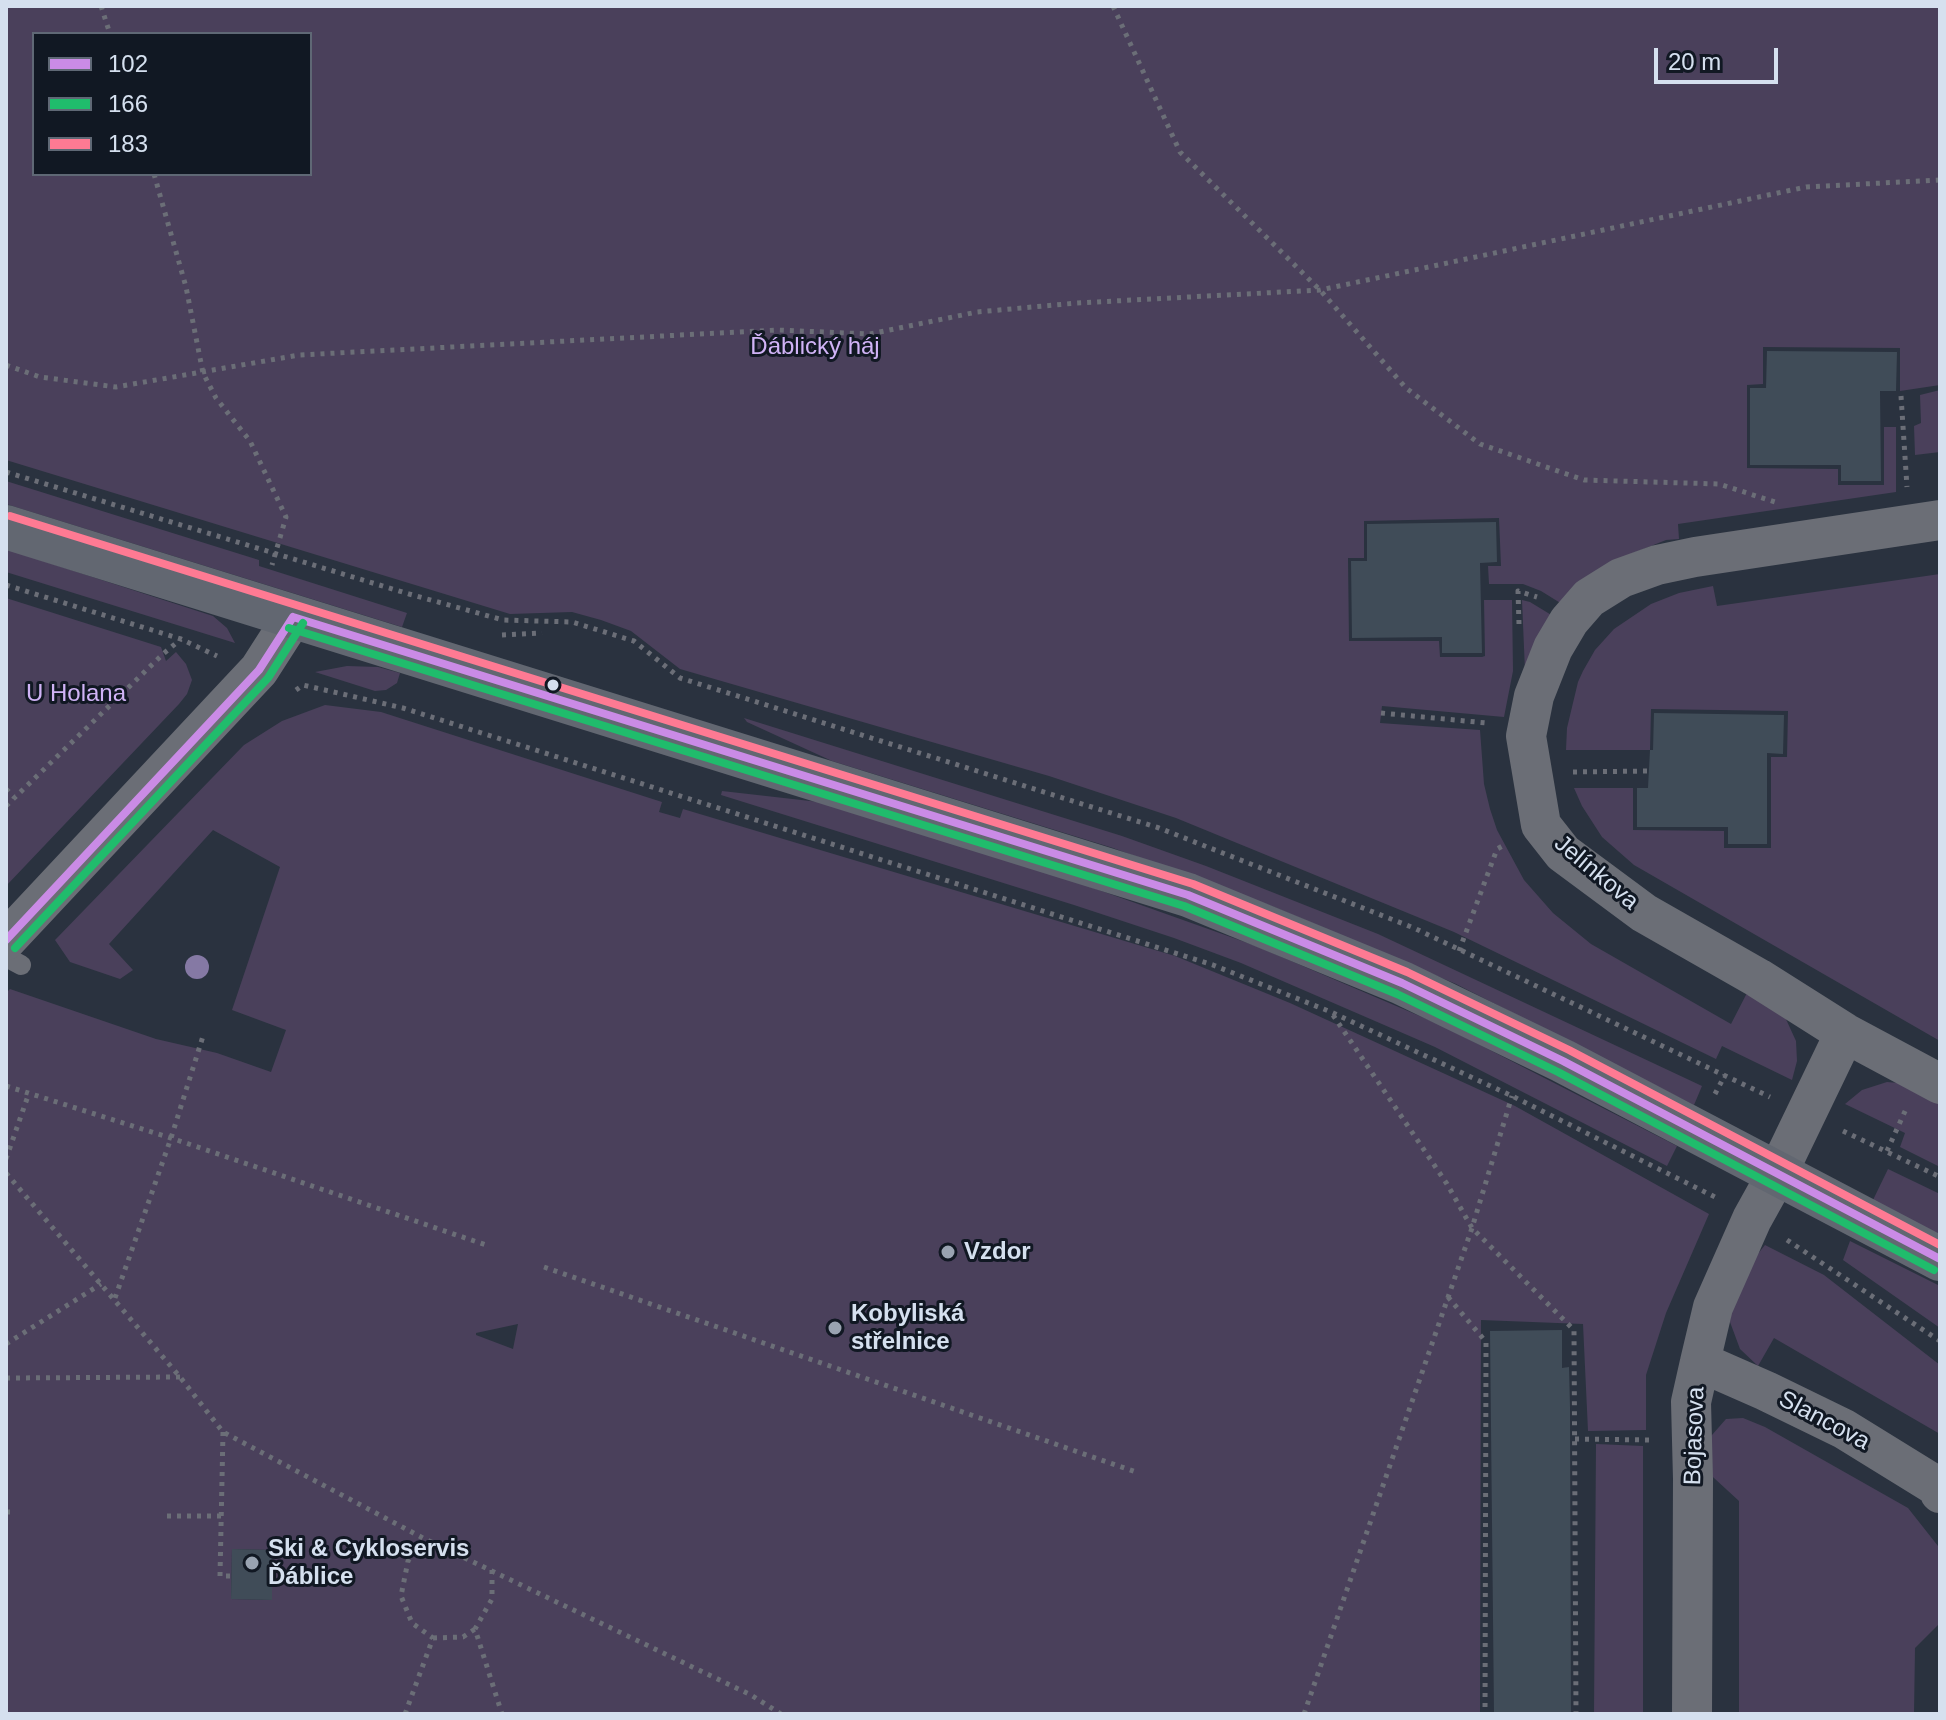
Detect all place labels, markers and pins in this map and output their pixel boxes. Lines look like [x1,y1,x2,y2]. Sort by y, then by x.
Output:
unlabelled marker [545,677,561,693]
place label: Vzdor [964,1238,1031,1266]
marker: Vzdor [939,1243,957,1261]
place label: Kobyliská střelnice [851,1300,964,1356]
marker: Kobyliská střelnice [826,1319,844,1337]
place label: Ski & Cykloservis Ďáblice [268,1535,469,1591]
marker: Ski & Cykloservis Ďáblice [243,1554,261,1572]

